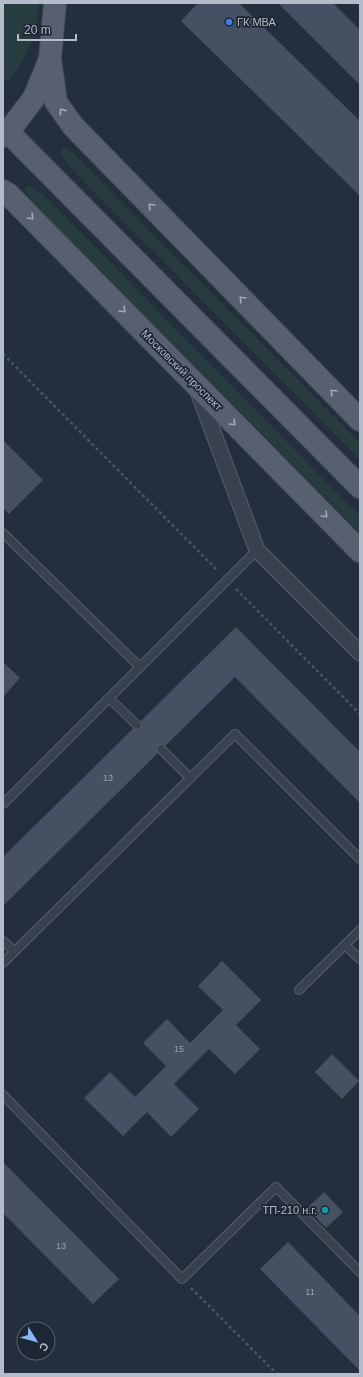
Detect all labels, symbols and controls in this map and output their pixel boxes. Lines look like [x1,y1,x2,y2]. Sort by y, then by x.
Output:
scale bar [18,16,76,42]
place label: ГК МВА [237,16,277,28]
marker: ГК МВА [224,17,234,27]
text: 20 m [24,23,51,37]
one-way arrow [59,108,67,115]
one-way arrow [148,203,156,211]
one-way arrow [27,212,34,220]
one-way arrow [239,296,247,304]
one-way arrow [118,305,125,313]
street label: Московский проспект [139,327,225,413]
one-way arrow [330,389,338,397]
one-way arrow [228,418,236,426]
one-way arrow [320,510,328,518]
house number: 13 [103,773,113,783]
house number: 15 [174,1044,184,1054]
place label: ТП-210 н.г. [262,1204,317,1216]
marker: ТП-210 н.г. [320,1205,330,1215]
house number: 13 [56,1241,66,1251]
house number: 11 [305,1287,315,1297]
north arrow [16,1321,56,1361]
text: С [37,1340,51,1354]

